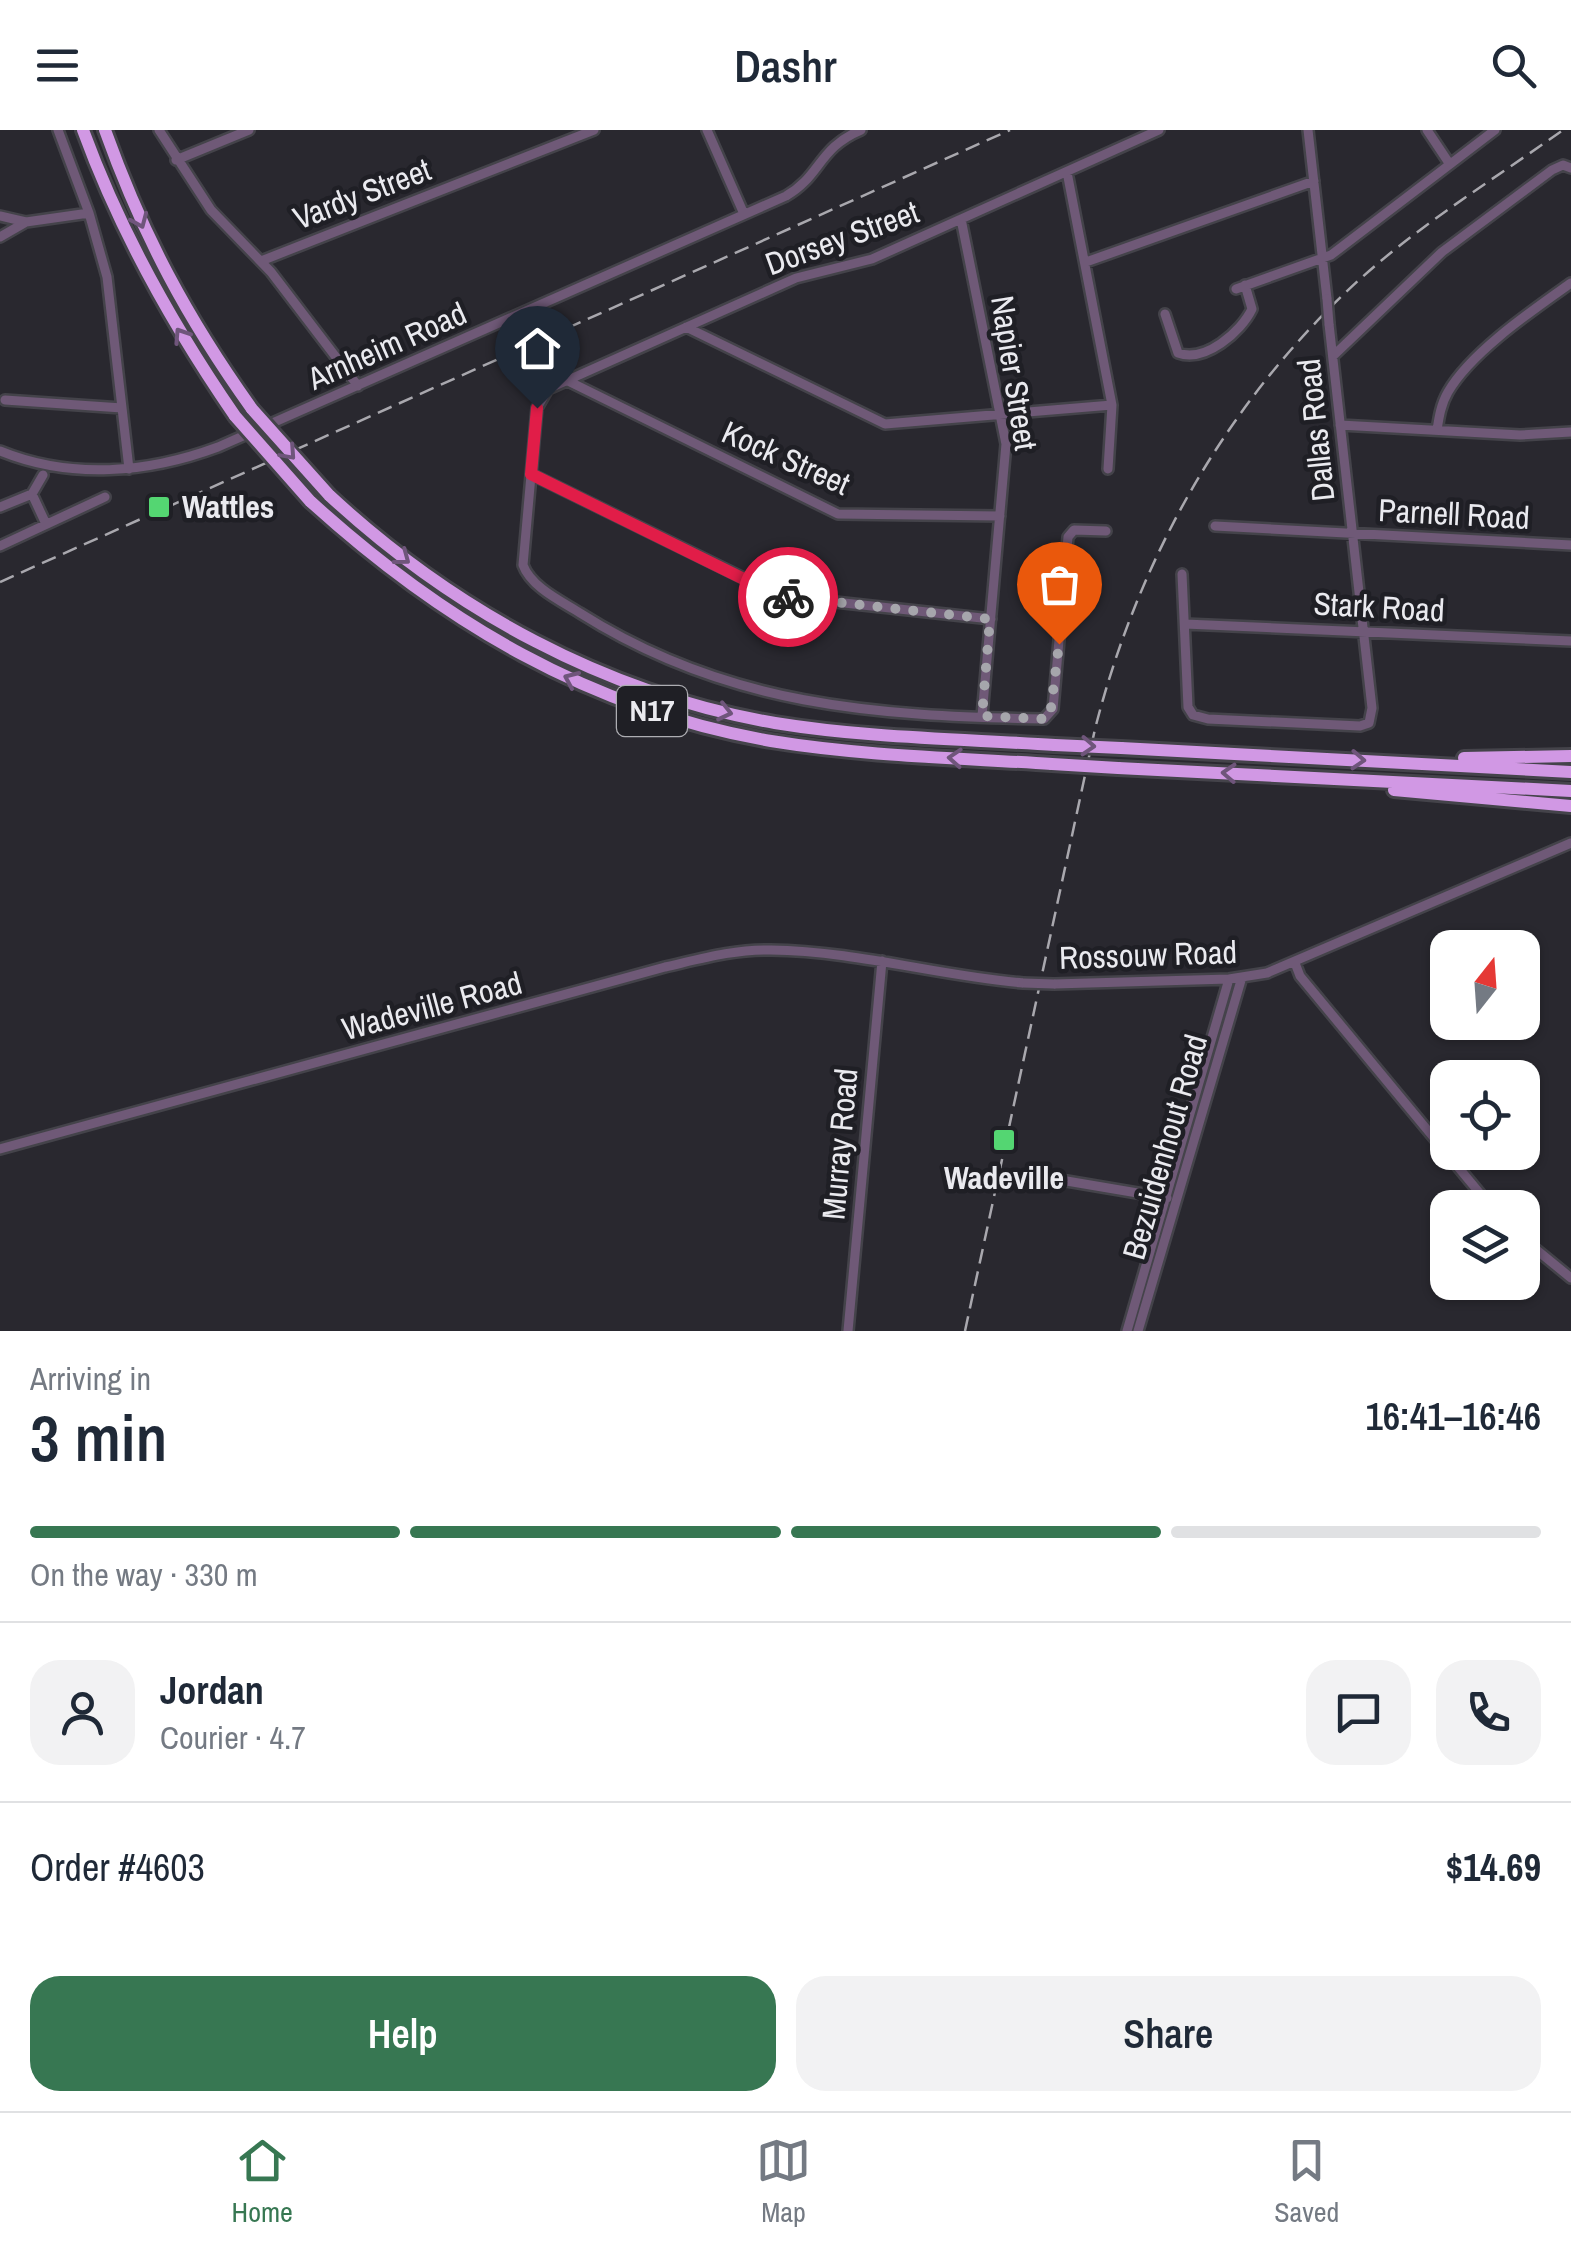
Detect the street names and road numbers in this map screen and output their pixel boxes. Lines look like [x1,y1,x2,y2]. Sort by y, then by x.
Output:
street label: Vardy Street [287,148,437,239]
street label: Dorsey Street [759,190,925,285]
street label: Arnheim Road [300,291,473,400]
street label: Napier Street [981,292,1048,453]
street label: Dallas Road [1287,357,1344,503]
street label: Kock Street [715,410,857,505]
street label: Parnell Road [1377,488,1531,539]
street label: Stark Road [1312,582,1446,631]
road number: N17 [617,686,687,736]
street label: Rossouw Road [1058,930,1238,979]
street label: Wadeville Road [337,961,526,1050]
street label: Bezuidenhout Road [1112,1029,1217,1264]
street label: Murray Road [811,1067,868,1221]

